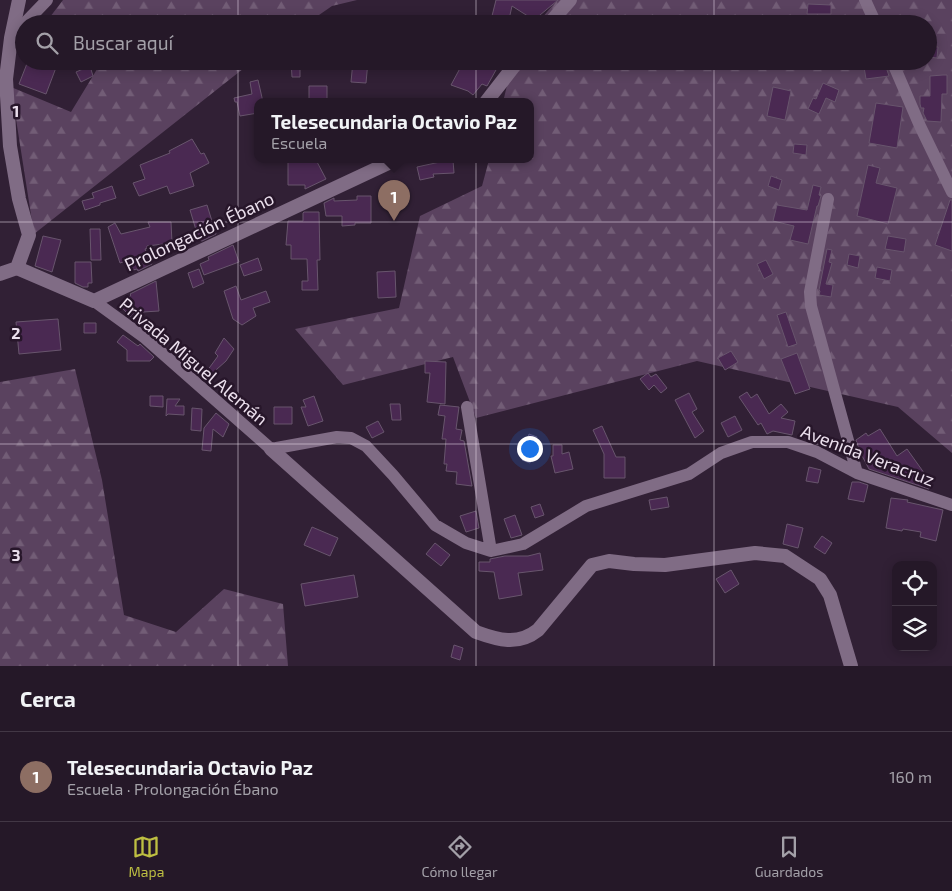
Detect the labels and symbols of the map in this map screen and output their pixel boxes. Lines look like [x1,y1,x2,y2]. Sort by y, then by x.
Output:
text: 1 [13,101,19,120]
pin: 1 [378,180,410,221]
street label: Prolongación Ébano [121,187,277,275]
street label: Privada Miguel Alemán [115,293,273,429]
text: 2 [11,323,21,342]
street label: Avenida Veracruz [798,419,938,491]
your location [517,436,543,462]
text: 3 [11,545,21,564]

